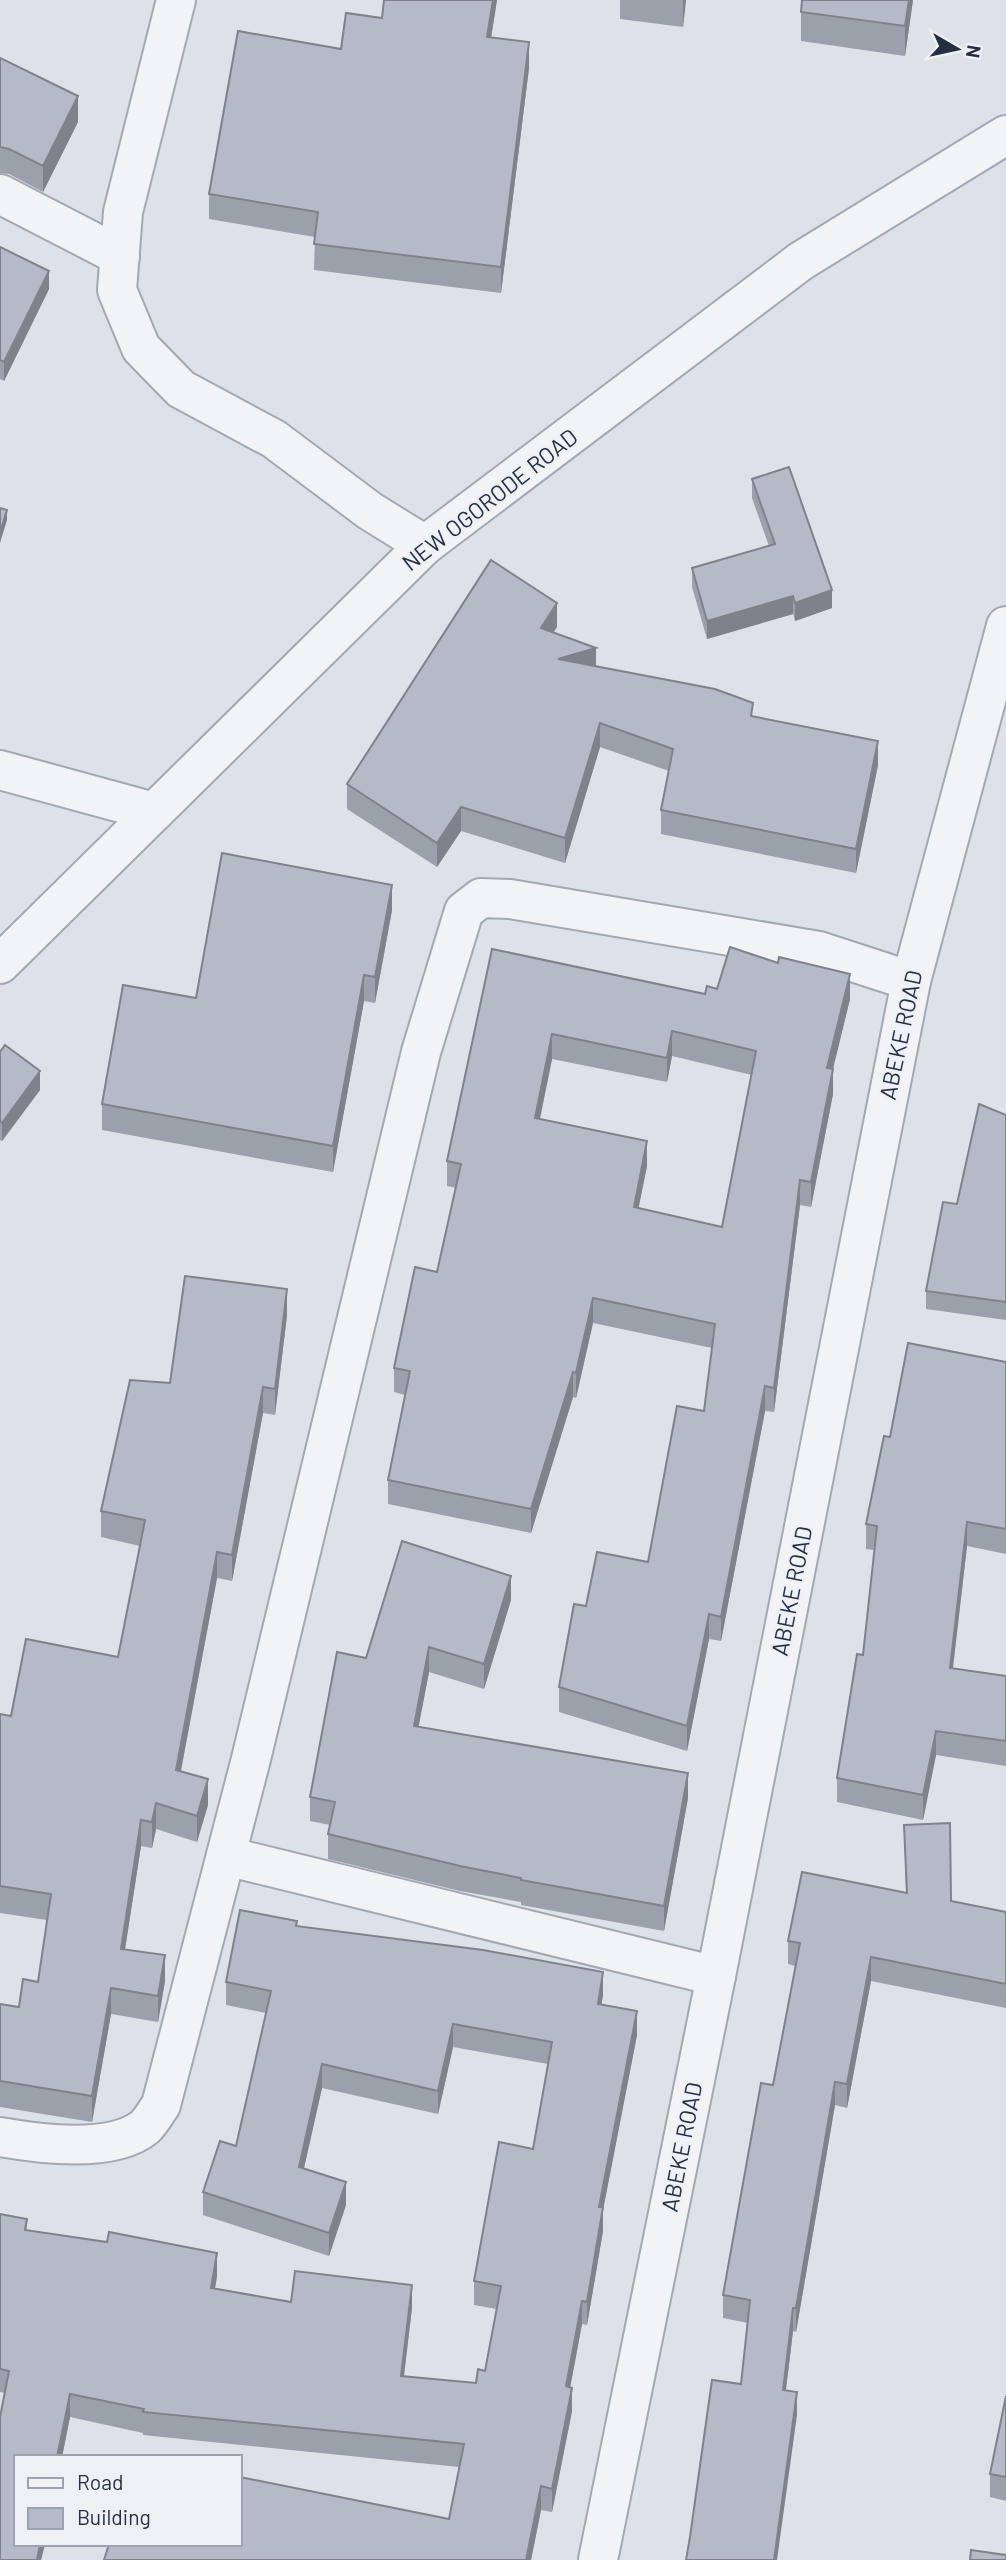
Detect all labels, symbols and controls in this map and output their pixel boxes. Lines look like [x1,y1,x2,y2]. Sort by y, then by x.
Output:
north arrow [922,14,992,84]
text: N [962,44,987,60]
street label: NEW OGORODE ROAD [396,422,583,576]
street label: ABEKE ROAD [873,968,927,1102]
street label: ABEKE ROAD [765,1524,817,1658]
street label: ABEKE ROAD [655,2080,707,2214]
legend [14,2455,242,2546]
text: Road [77,2469,123,2494]
text: Building [77,2504,151,2529]

